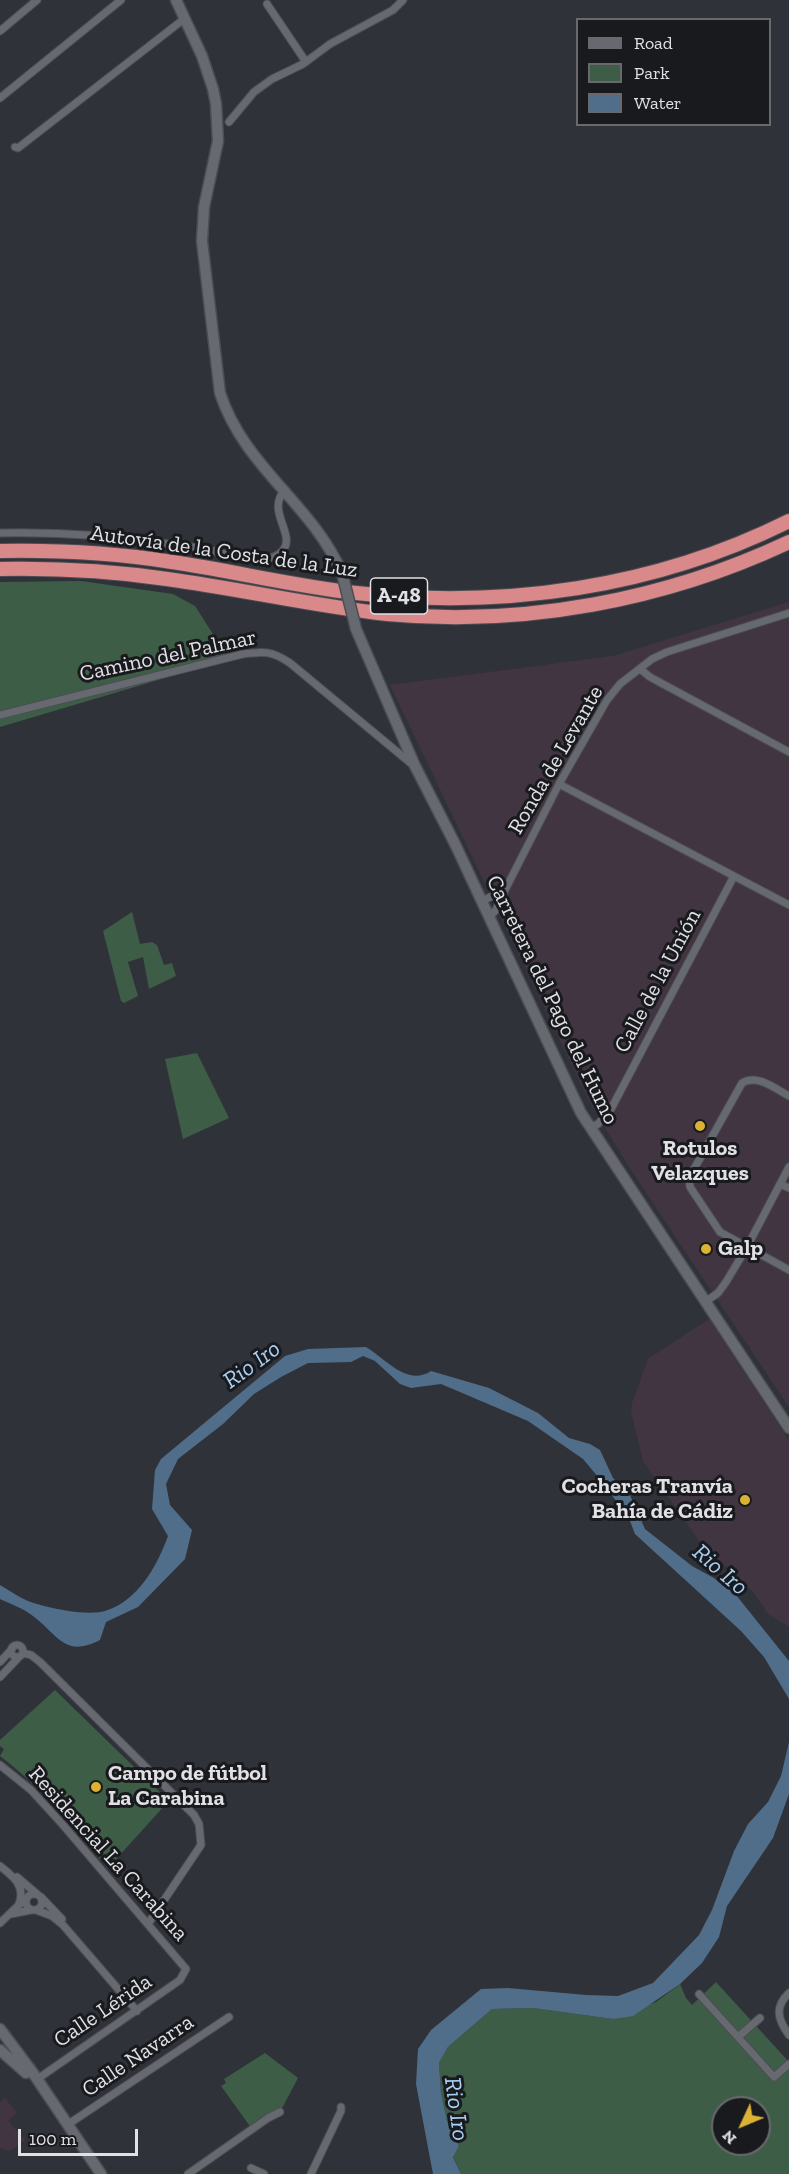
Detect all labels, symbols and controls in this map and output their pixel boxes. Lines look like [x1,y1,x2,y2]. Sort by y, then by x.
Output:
legend [576,18,771,126]
text: Road [634,32,673,54]
text: Park [634,62,670,84]
text: Water [634,92,681,114]
street label: Autovía de la Costa de la Luz [89,520,359,584]
road number: A-48 [370,578,428,614]
street label: Camino del Palmar [77,624,259,688]
street label: Ronda de Levante [503,681,609,839]
street label: Carretera del Pago del Humo [480,871,624,1129]
street label: Calle de la Unión [609,905,707,1057]
marker: Rotulos Velazques [693,1119,707,1133]
place label: Rotulos Velazques [651,1136,749,1188]
place label: Galp [718,1236,763,1262]
marker: Galp [699,1242,713,1256]
water label: Rio Iro [218,1335,286,1395]
place label: Cocheras Tranvía Bahía de Cádiz [561,1474,733,1526]
marker: Cocheras Tranvía Bahía de Cádiz [738,1493,752,1507]
water label: Rio Iro [686,1538,754,1602]
street label: Residencial La Carabina [23,1761,193,1947]
place label: Campo de fútbol La Carabina [108,1761,267,1813]
marker: Campo de fútbol La Carabina [89,1780,103,1794]
street label: Calle Lérida [49,1969,157,2053]
street label: Calle Navarra [77,2009,199,2103]
water label: Rio Iro [437,2075,475,2143]
north arrow [711,2096,771,2156]
scale bar [21,2117,141,2155]
text: N [718,2126,740,2148]
text: 100 m [29,2128,76,2150]

